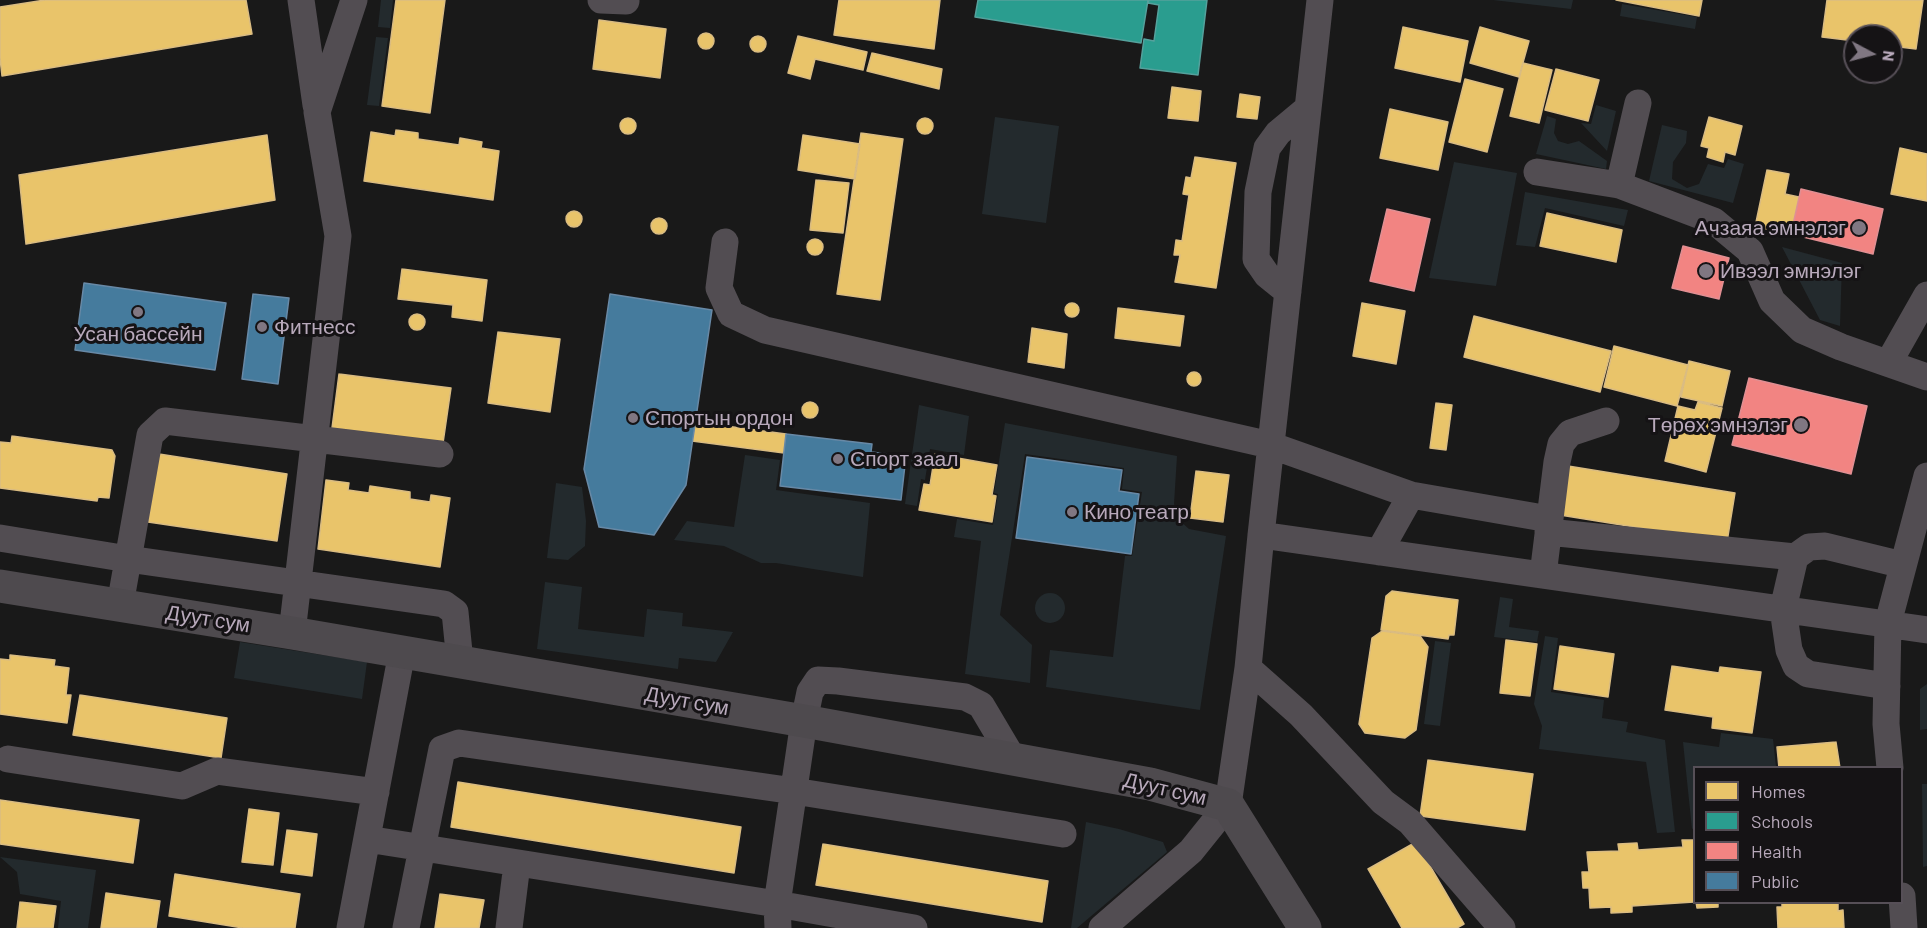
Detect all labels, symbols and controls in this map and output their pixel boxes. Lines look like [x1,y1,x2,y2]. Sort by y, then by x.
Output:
north arrow [1843,24,1903,84]
text: N [1879,50,1899,62]
place label: Ачзаяа эмнэлэг [1695,215,1846,241]
marker: Ачзаяа эмнэлэг [1850,219,1868,237]
place label: Ивээл эмнэлэг [1720,258,1861,284]
marker: Ивээл эмнэлэг [1697,262,1715,280]
marker: Усан бассейн [131,305,145,319]
place label: Фитнесс [274,314,356,340]
marker: Фитнесс [255,320,269,334]
place label: Усан бассейн [73,321,203,347]
place label: Спортын ордон [645,405,793,431]
marker: Спортын ордон [626,411,640,425]
place label: Төрөх эмнэлэг [1648,412,1788,438]
marker: Төрөх эмнэлэг [1792,416,1810,434]
place label: Спорт заал [850,446,958,472]
marker: Спорт заал [831,452,845,466]
place label: Кино театр [1084,499,1189,525]
marker: Кино театр [1065,505,1079,519]
street label: Дуут сум [164,600,252,638]
street label: Дуут сум [643,681,731,721]
legend [1693,766,1903,904]
street label: Дуут сум [1121,767,1209,811]
text: Homes [1751,780,1805,802]
text: Schools [1751,810,1813,832]
text: Health [1751,840,1802,862]
text: Public [1751,870,1799,892]

